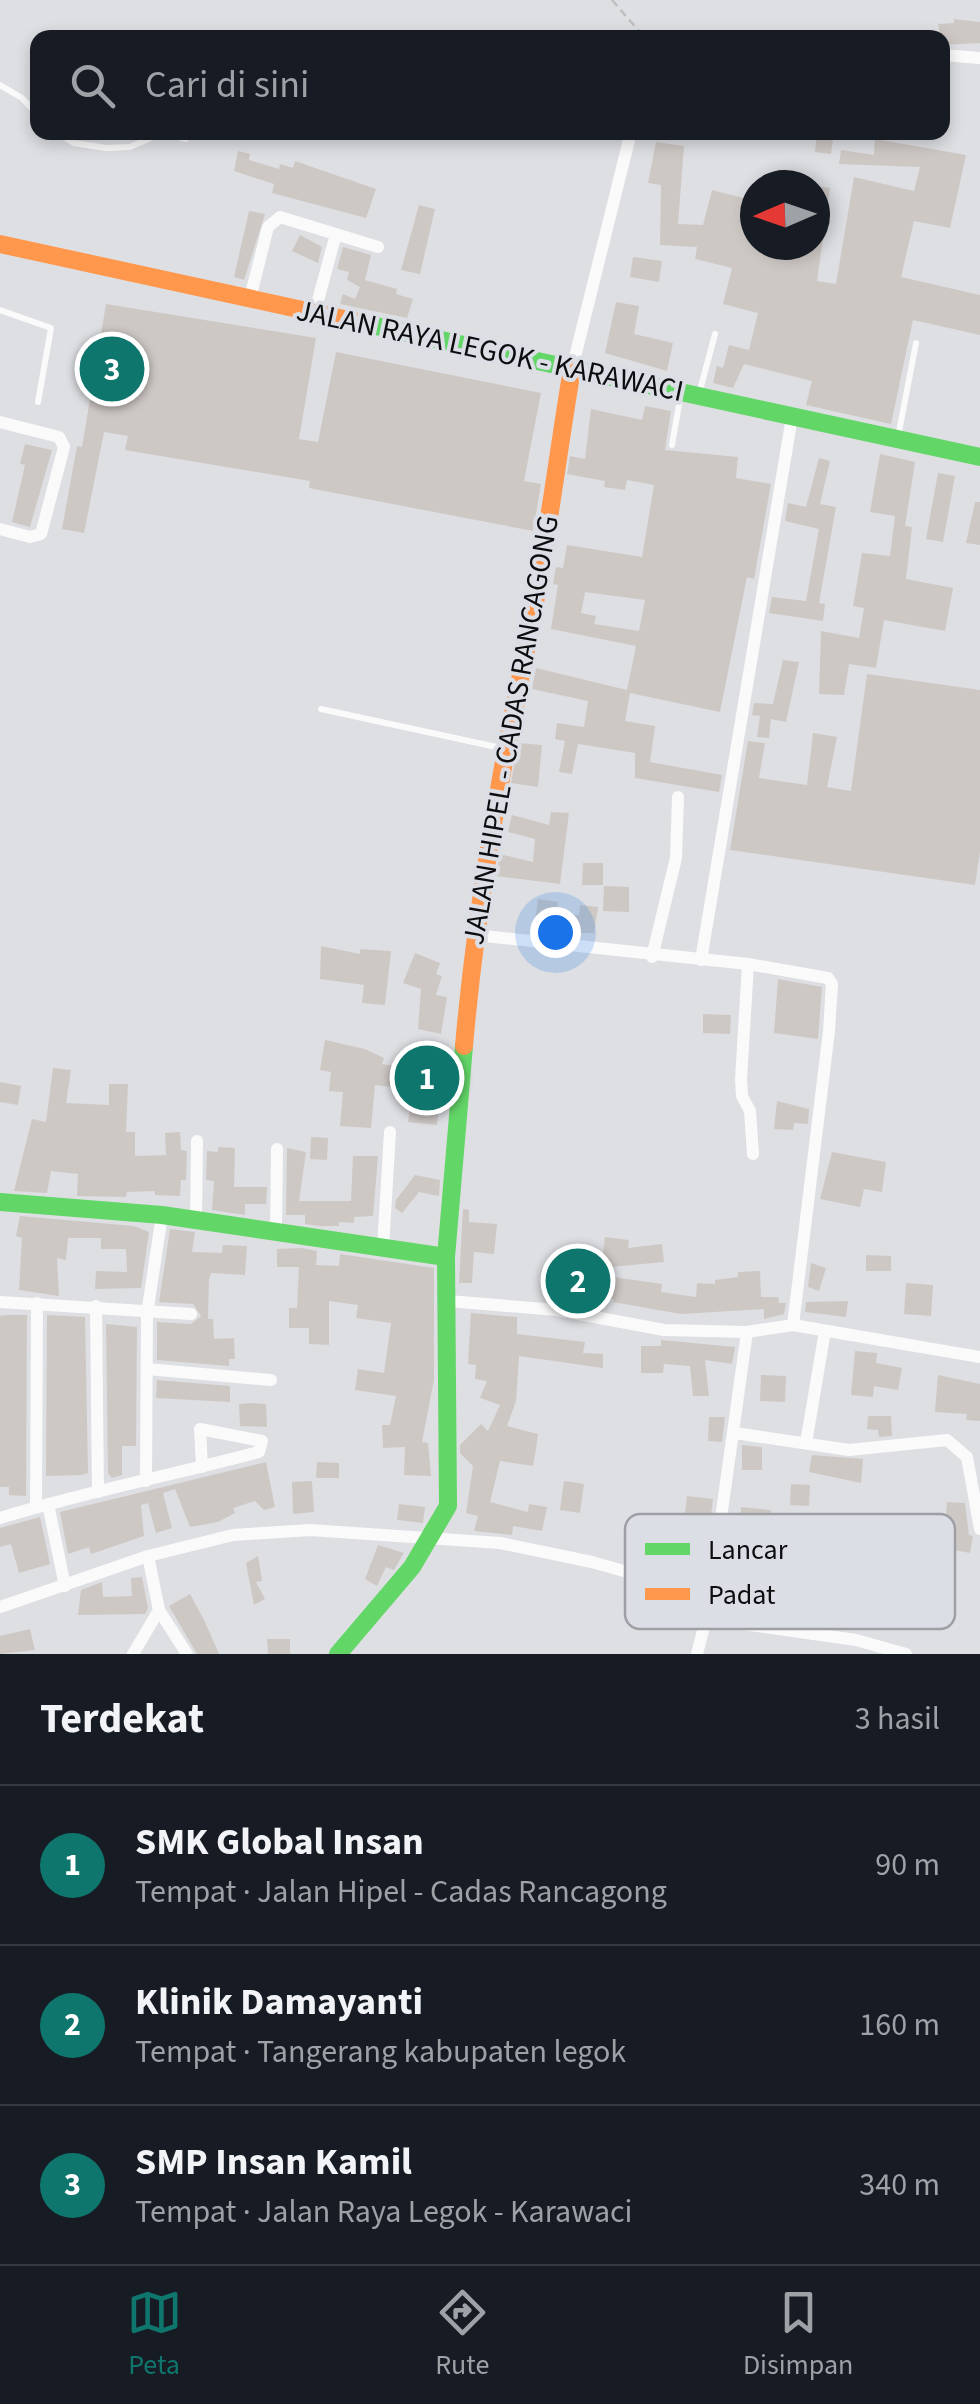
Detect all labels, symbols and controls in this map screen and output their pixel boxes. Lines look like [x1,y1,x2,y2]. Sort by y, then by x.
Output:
search box [30,30,950,140]
icon: search [65,58,120,113]
text: Cari di sini [145,58,309,112]
north arrow [740,170,830,260]
street label: JALAN RAYA LEGOK - KARAWACI [292,289,688,413]
pin: 3 [80,332,144,406]
street label: JALAN HIPEL - CADAS RANCAGONG [452,512,570,948]
your location [530,907,581,958]
pin: 1 [394,1040,460,1116]
pin: 2 [546,1244,610,1318]
legend [625,1514,955,1629]
text: Lancar [708,1530,788,1570]
text: Padat [708,1575,776,1615]
text: Terdekat [40,1689,204,1749]
text: 3 hasil [855,1696,940,1742]
text: SMK Global Insan [135,1815,424,1869]
text: 1 [64,1842,81,1888]
text: 90 m [875,1842,940,1888]
text: Tempat · Jalan Hipel - Cadas Rancagong [135,1869,667,1915]
text: Klinik Damayanti [135,1975,423,2029]
text: 2 [64,2002,81,2048]
text: 160 m [859,2002,940,2048]
text: Tempat · Tangerang kabupaten legok [135,2029,626,2075]
text: SMP Insan Kamil [135,2135,412,2189]
text: 3 [64,2162,81,2208]
text: 340 m [859,2162,940,2208]
text: Tempat · Jalan Raya Legok - Karawaci [135,2189,633,2235]
tab: Peta [127,2285,182,2385]
tab: Rute [435,2285,490,2385]
tab: Disimpan [743,2285,853,2385]

